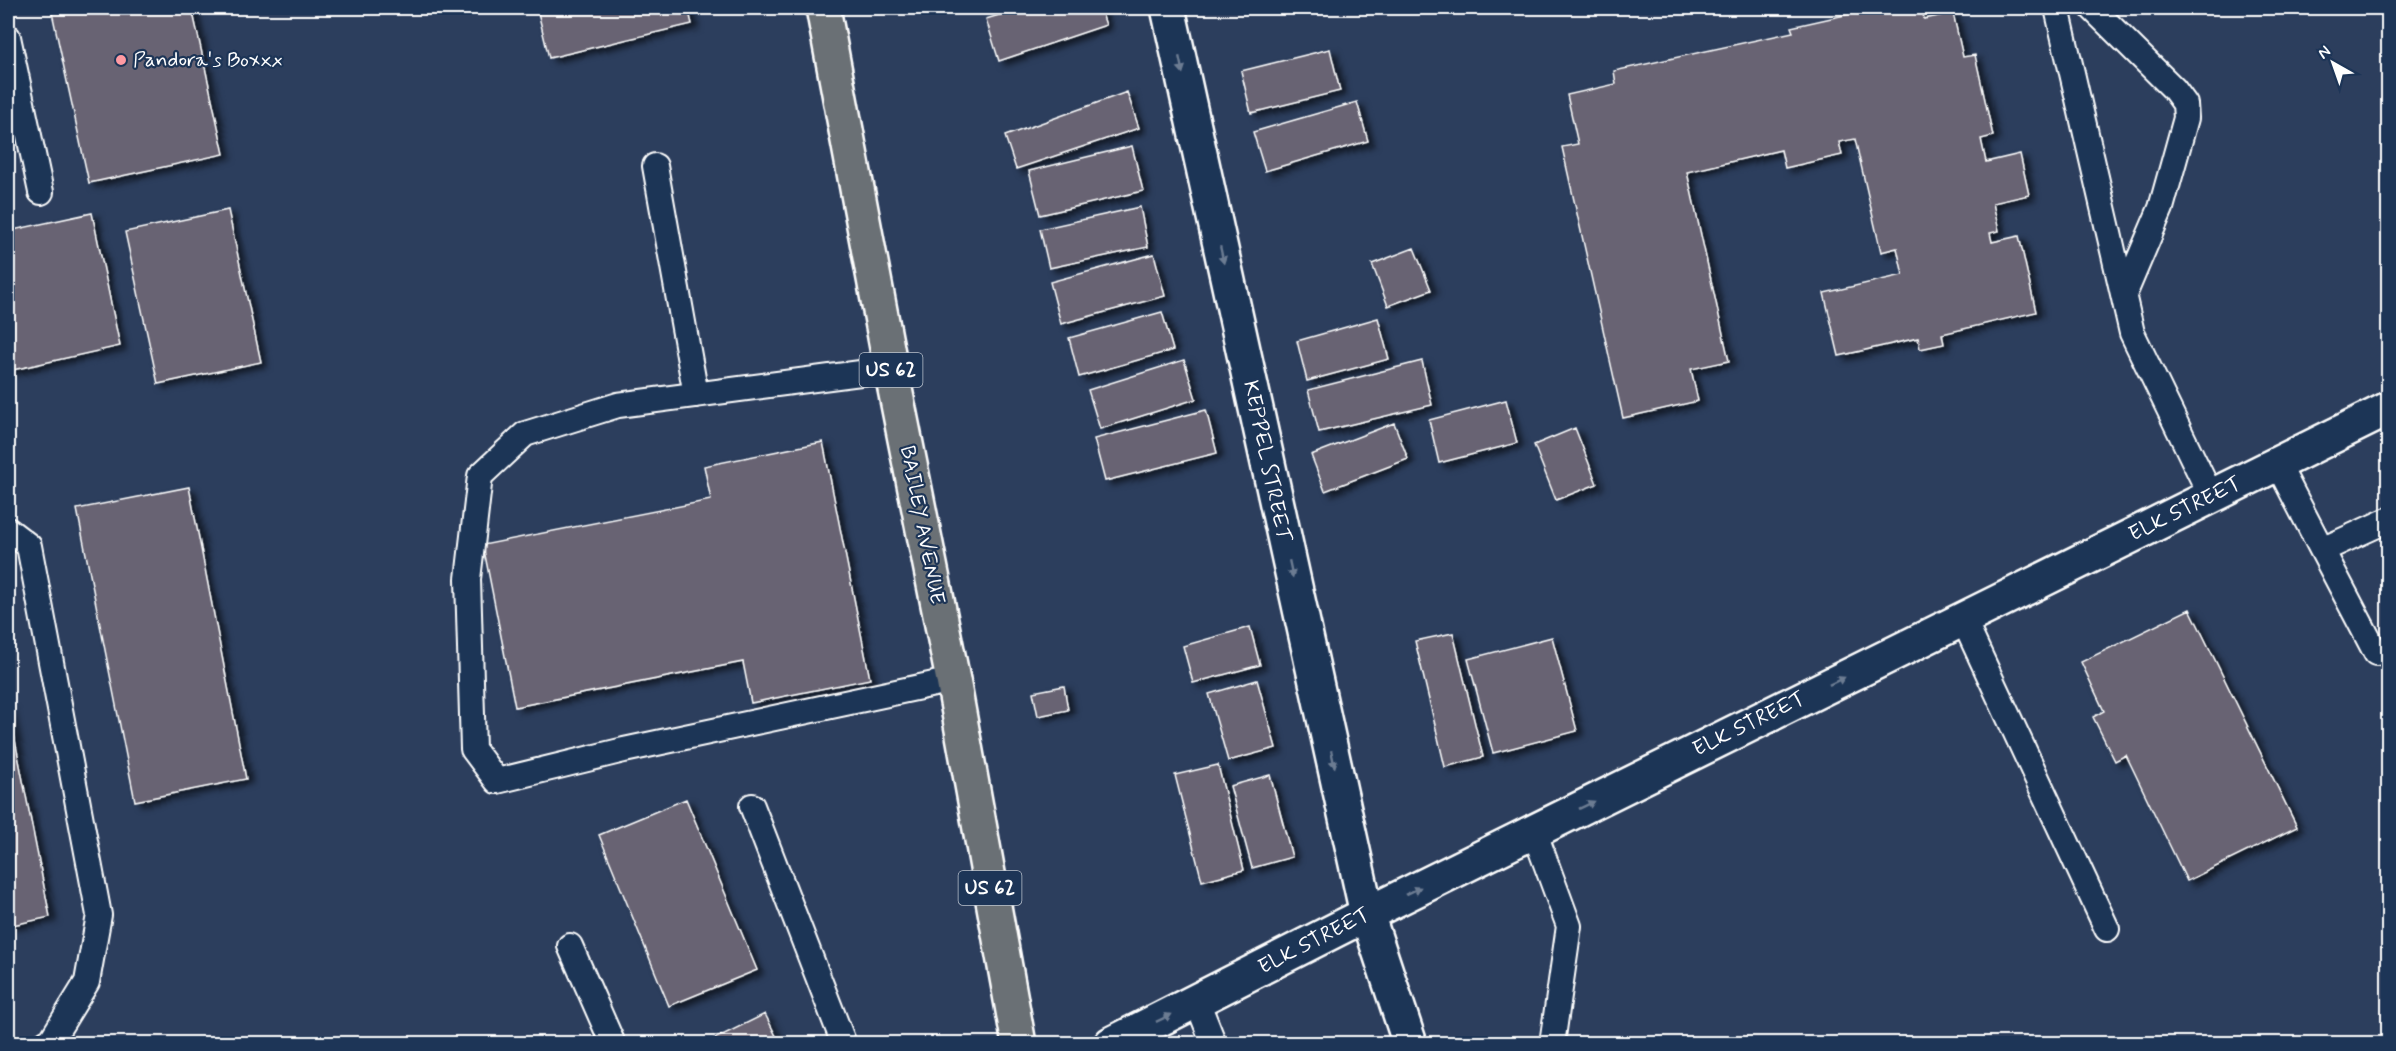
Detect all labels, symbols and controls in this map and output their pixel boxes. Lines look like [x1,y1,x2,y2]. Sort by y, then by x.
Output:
north arrow [2303,33,2363,93]
text: N [2313,41,2335,64]
place label: Pandora's Boxxx [133,46,283,74]
marker: Pandora's Boxxx [114,53,128,67]
one-way arrow [1176,55,1186,74]
one-way arrow [1218,246,1227,265]
road number: US 62 [860,353,922,387]
street label: KEPPEL STREET [1236,378,1298,545]
street label: BAILEY AVENUE [893,443,951,607]
street label: ELK STREET [2124,470,2246,548]
one-way arrow [1287,559,1296,578]
one-way arrow [1829,676,1846,685]
street label: ELK STREET [1688,685,1810,763]
one-way arrow [1328,750,1338,768]
one-way arrow [1579,800,1596,809]
road number: US 62 [958,871,1022,905]
one-way arrow [1404,886,1421,896]
street label: ELK STREET [1253,901,1375,981]
one-way arrow [1155,1013,1172,1022]

